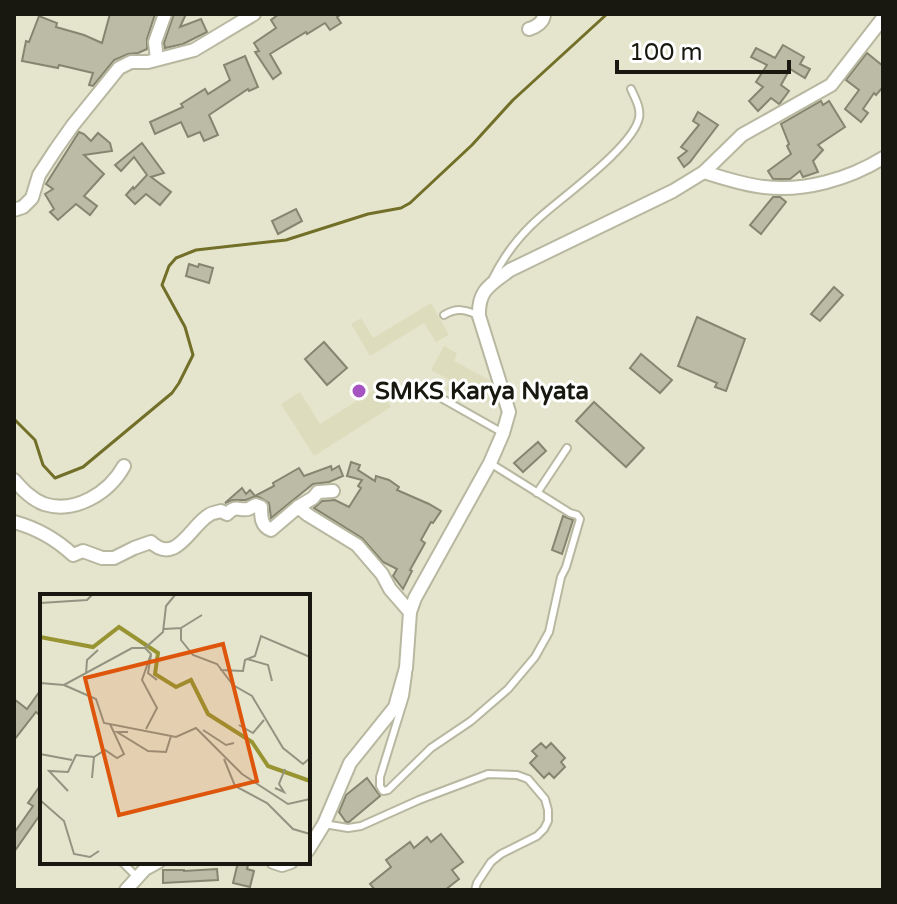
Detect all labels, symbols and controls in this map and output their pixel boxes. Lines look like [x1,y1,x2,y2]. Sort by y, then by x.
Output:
scale bar [617,24,789,74]
text: 100 m [629,38,703,67]
place label: SMKS Karya Nyata [375,377,589,406]
marker: SMKS Karya Nyata [350,382,368,400]
inset map [40,594,310,864]

